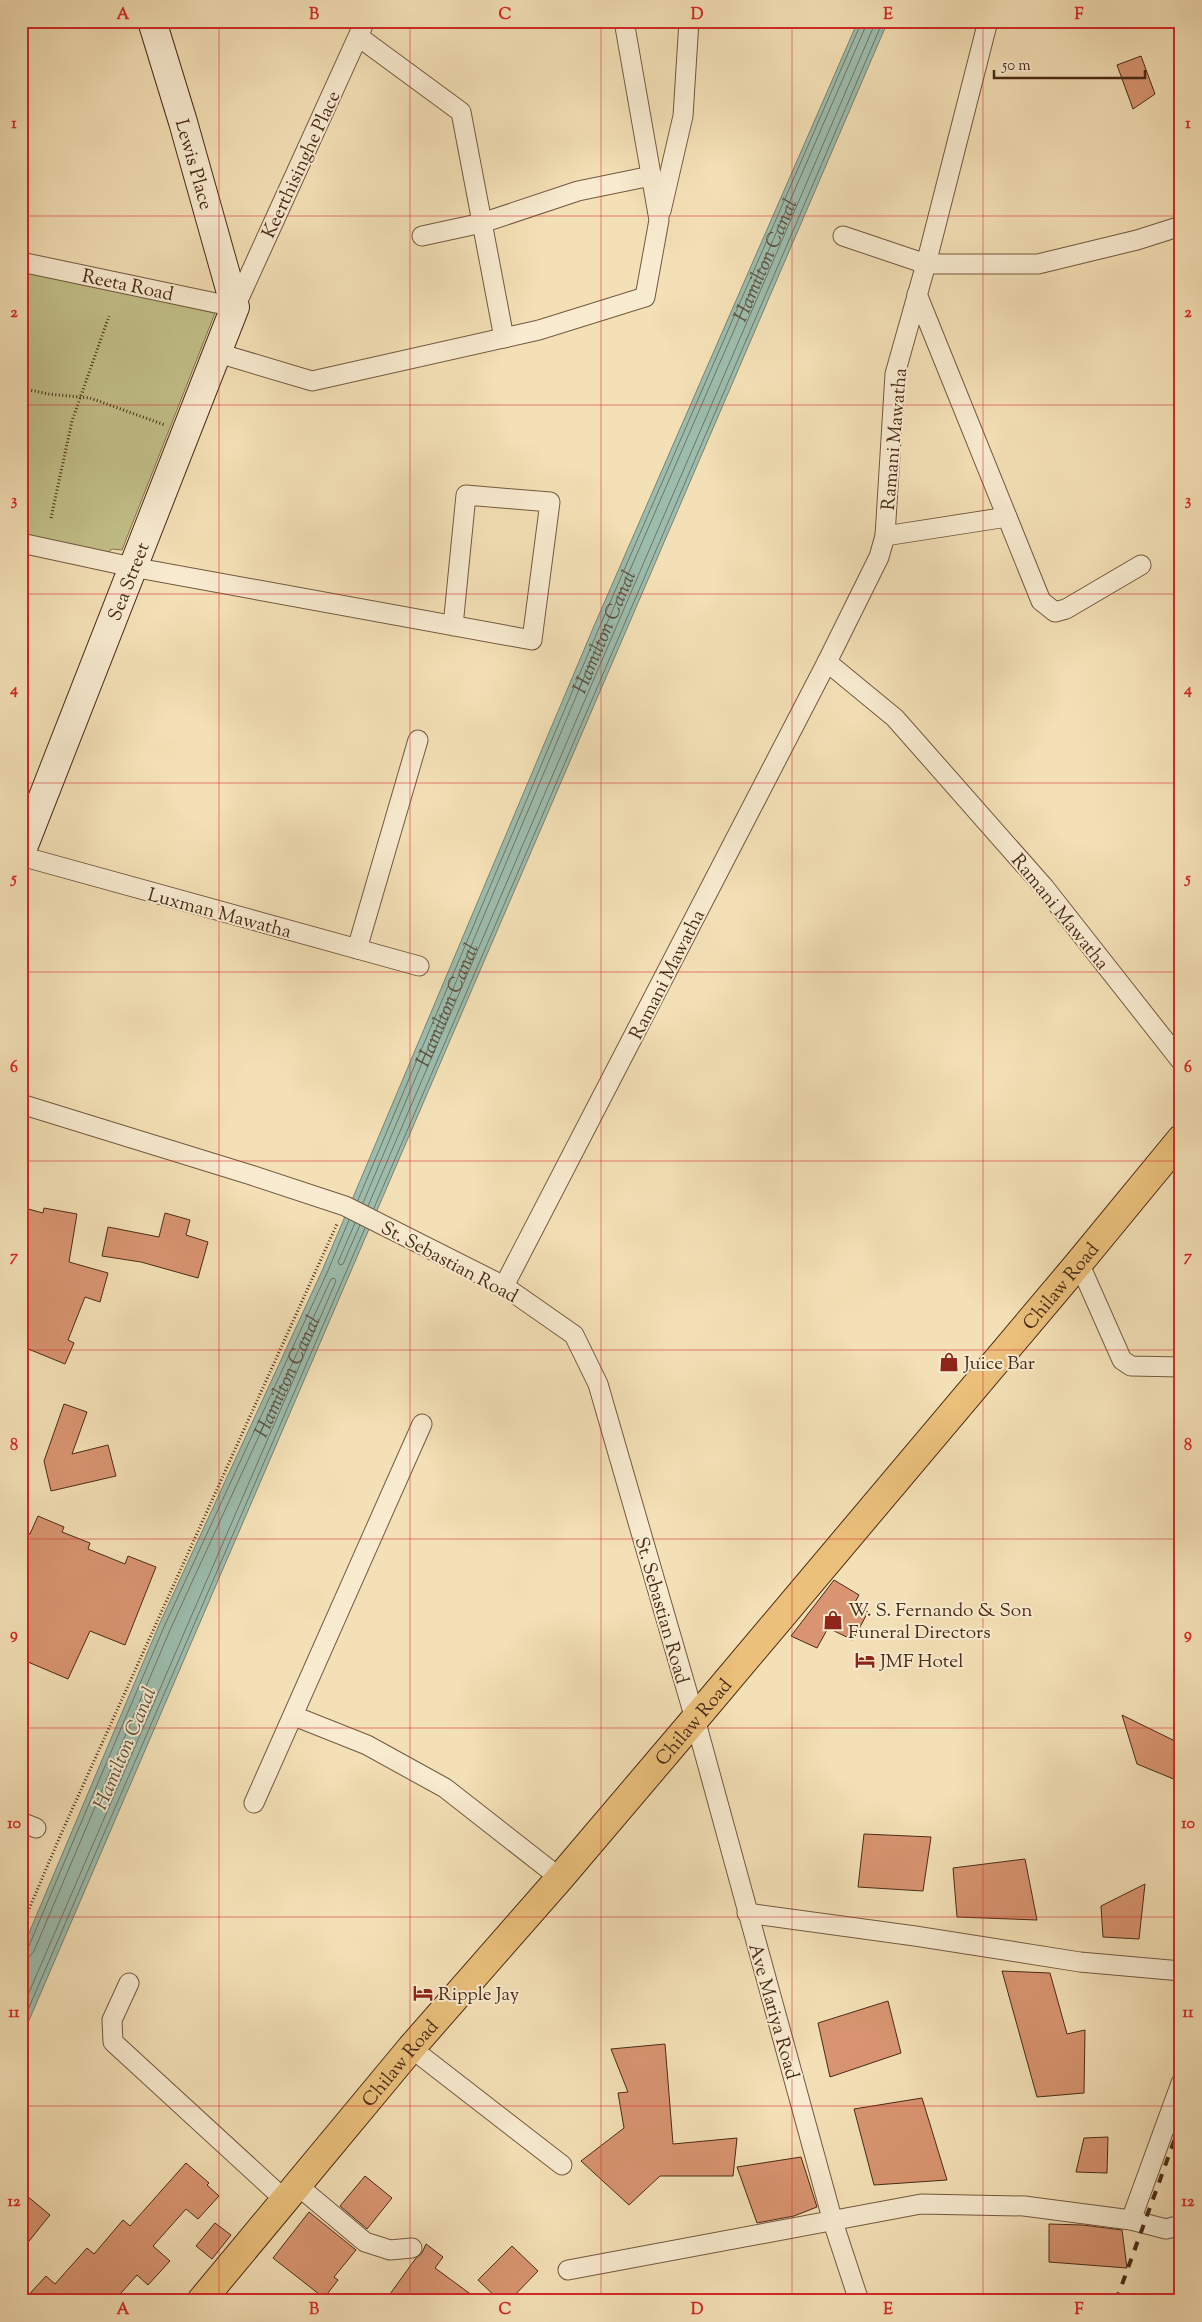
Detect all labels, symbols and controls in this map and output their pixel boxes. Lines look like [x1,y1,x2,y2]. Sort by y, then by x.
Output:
text: A [117,4,130,27]
text: B [309,4,319,27]
text: C [499,4,512,27]
text: D [691,4,704,27]
text: E [883,4,893,27]
text: F [1075,4,1084,27]
scale bar [994,48,1146,80]
text: 50 m [1001,56,1031,77]
street label: Keerthisinghe Place [256,87,348,243]
text: 1 [11,113,17,136]
text: 1 [1185,113,1191,136]
street label: Lewis Place [167,116,218,213]
water label: Hamilton Canal [727,195,806,327]
street label: Reeta Road [79,264,176,309]
text: 2 [10,302,18,325]
text: 2 [1184,302,1192,325]
street label: Ramani Mawatha [876,367,915,511]
text: 3 [11,490,18,513]
text: 3 [1185,490,1192,513]
street label: Sea Street [102,538,158,625]
water label: Hamilton Canal [567,566,645,699]
text: 4 [9,679,18,702]
text: 4 [1183,679,1192,702]
street label: Ramani Mawatha [1004,849,1115,977]
text: 5 [9,868,17,891]
text: 5 [1183,868,1191,891]
street label: Luxman Mawatha [145,882,294,947]
street label: Ramani Mawatha [624,905,713,1045]
water label: Hamilton Canal [410,940,487,1072]
text: 6 [10,1057,18,1080]
text: 6 [1184,1057,1192,1080]
street label: St. Sebastian Road [375,1216,522,1311]
street label: Chilaw Road [1017,1237,1107,1337]
text: 7 [10,1246,19,1269]
text: 7 [1184,1246,1193,1269]
water label: Hamilton Canal [248,1311,329,1443]
shop icon: Juice Bar [938,1351,960,1373]
place label: Juice Bar [963,1351,1035,1378]
text: 8 [10,1435,18,1458]
text: 8 [1184,1435,1192,1458]
street label: St. Sebastian Road [627,1534,695,1688]
place label: W. S. Fernando & Son Funeral Directors [848,1598,1032,1647]
shop icon: W. S. Fernando & Son Funeral Directors [822,1609,844,1631]
text: 9 [10,1624,18,1647]
text: 9 [1184,1624,1192,1647]
hotel icon: JMF Hotel [854,1649,876,1671]
place label: JMF Hotel [879,1649,963,1676]
street label: Chilaw Road [650,1674,740,1773]
water label: Hamilton Canal [87,1683,165,1815]
text: 10 [7,1813,21,1836]
text: 10 [1181,1813,1195,1836]
street label: Ave Mariya Road [740,1941,805,2083]
hotel icon: Ripple Jay [412,1982,434,2004]
place label: Ripple Jay [438,1982,520,2009]
text: 11 [9,2002,20,2025]
text: 11 [1183,2002,1194,2025]
street label: Chilaw Road [356,2015,446,2114]
text: 12 [8,2191,21,2214]
text: 12 [1182,2191,1195,2214]
text: A [117,2299,130,2322]
text: B [309,2299,319,2322]
text: C [499,2299,512,2322]
text: D [691,2299,704,2322]
text: E [883,2299,893,2322]
text: F [1075,2299,1084,2322]

